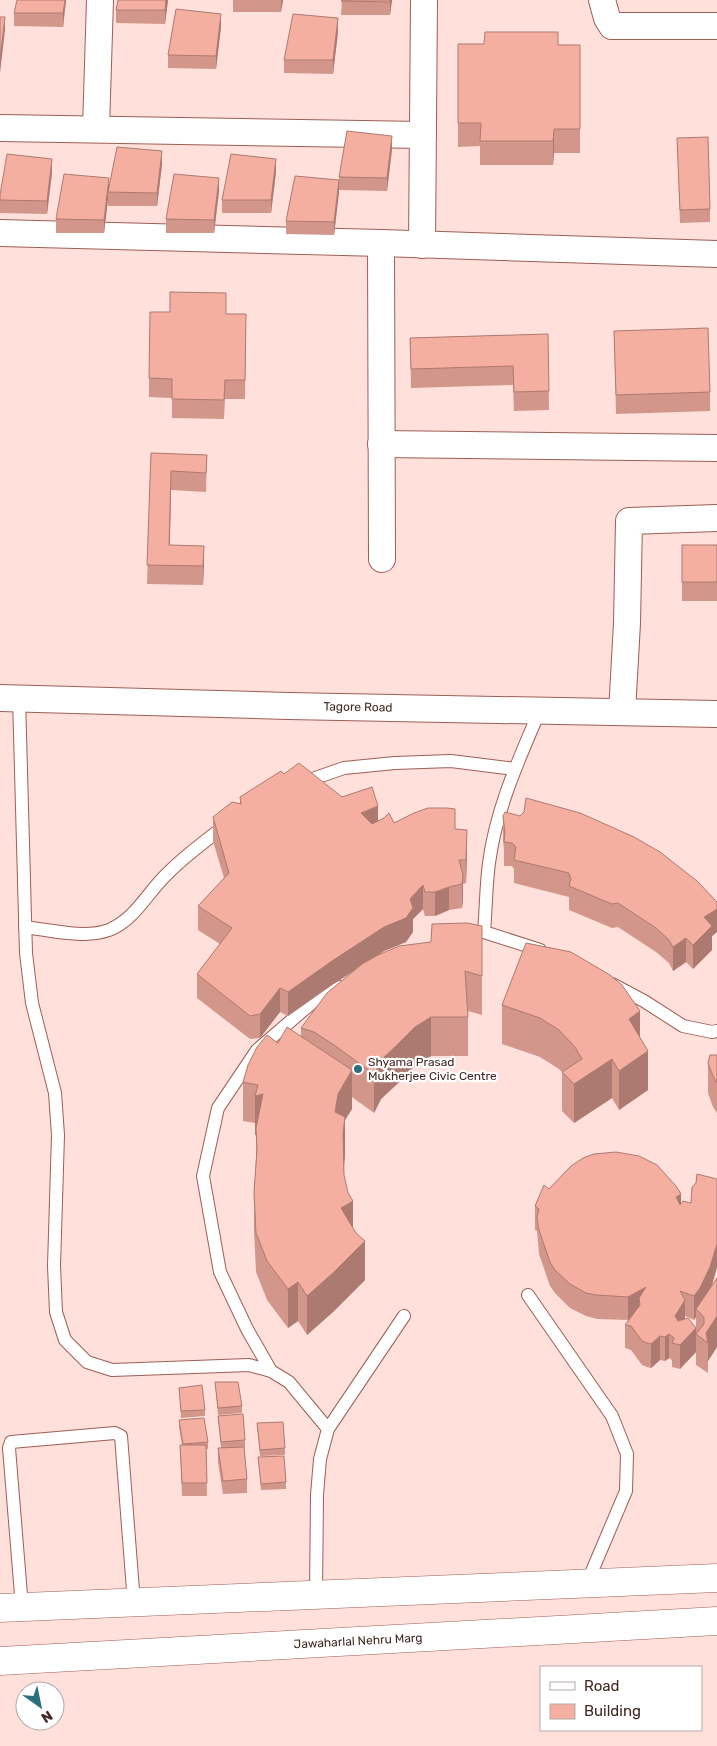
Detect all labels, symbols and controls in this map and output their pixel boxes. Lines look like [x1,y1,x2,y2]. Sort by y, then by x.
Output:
street label: Tagore Road [323,699,393,715]
place label: Shyama Prasad Mukherjee Civic Centre [368,1055,497,1083]
marker: Shyama Prasad Mukherjee Civic Centre [352,1063,364,1075]
street label: Jawaharlal Nehru Marg [293,1631,423,1651]
legend [540,1666,702,1731]
text: Road [584,1677,620,1695]
north arrow [15,1681,65,1731]
text: Building [584,1702,641,1720]
text: N [38,1707,56,1726]

